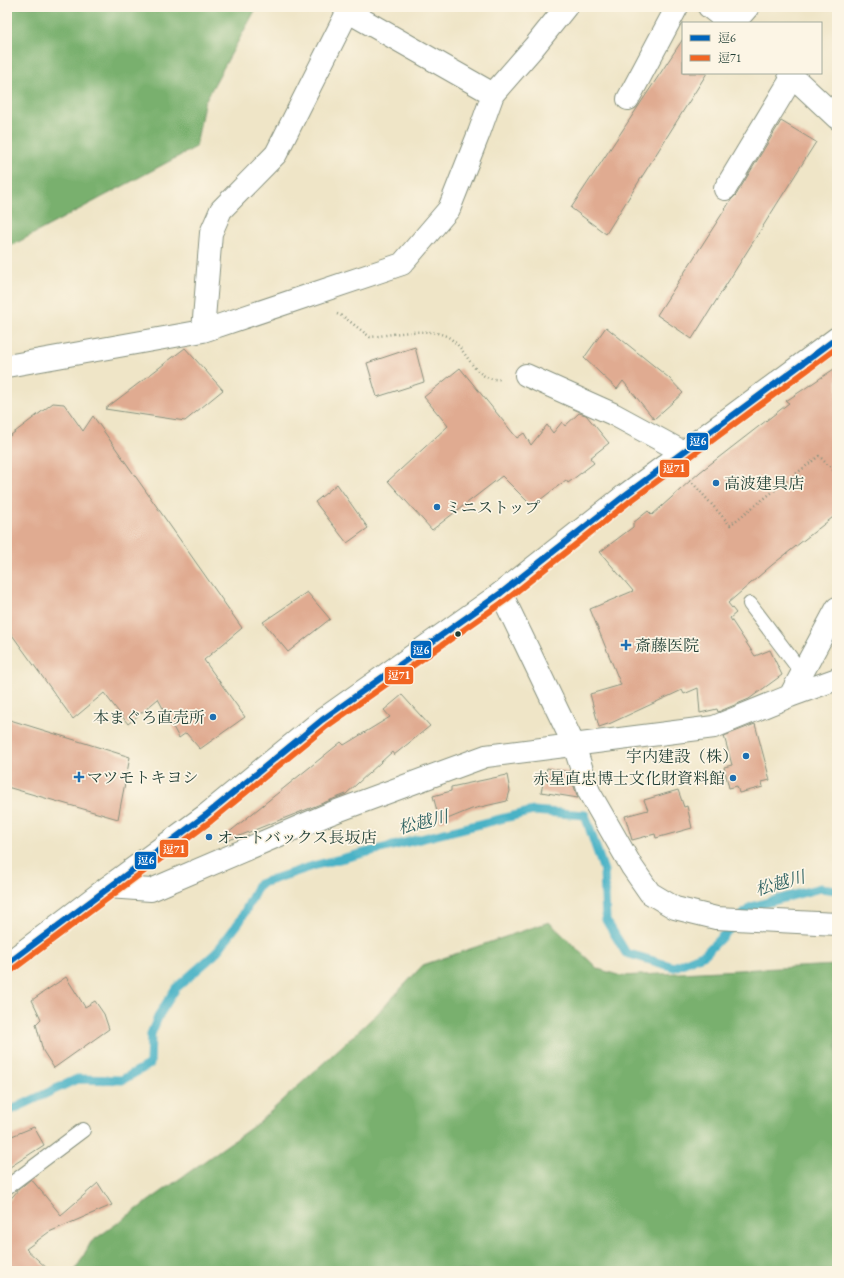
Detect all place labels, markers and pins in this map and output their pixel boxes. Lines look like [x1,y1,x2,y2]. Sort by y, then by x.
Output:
place label: 高波建具店 [724,473,804,494]
marker: 高波建具店 [711,478,721,488]
place label: ミニストップ [445,497,541,518]
marker: ミニストップ [432,502,442,512]
unlabelled marker [453,629,463,639]
place label: 斎藤医院 [635,635,699,656]
marker: 斎藤医院 [620,639,632,651]
place label: 本まぐろ直売所 [93,707,205,728]
marker: 本まぐろ直売所 [208,712,218,722]
place label: 宇内建設（株） [626,746,738,767]
marker: 宇内建設（株） [741,751,751,761]
place label: マツモトキヨシ [87,767,199,788]
place label: 赤星直忠博士文化財資料館 [533,768,725,789]
marker: マツモトキヨシ [74,772,84,782]
marker: 赤星直忠博士文化財資料館 [728,773,738,783]
place label: オートバックス長坂店 [217,827,377,848]
marker: オートバックス長坂店 [204,832,214,842]

